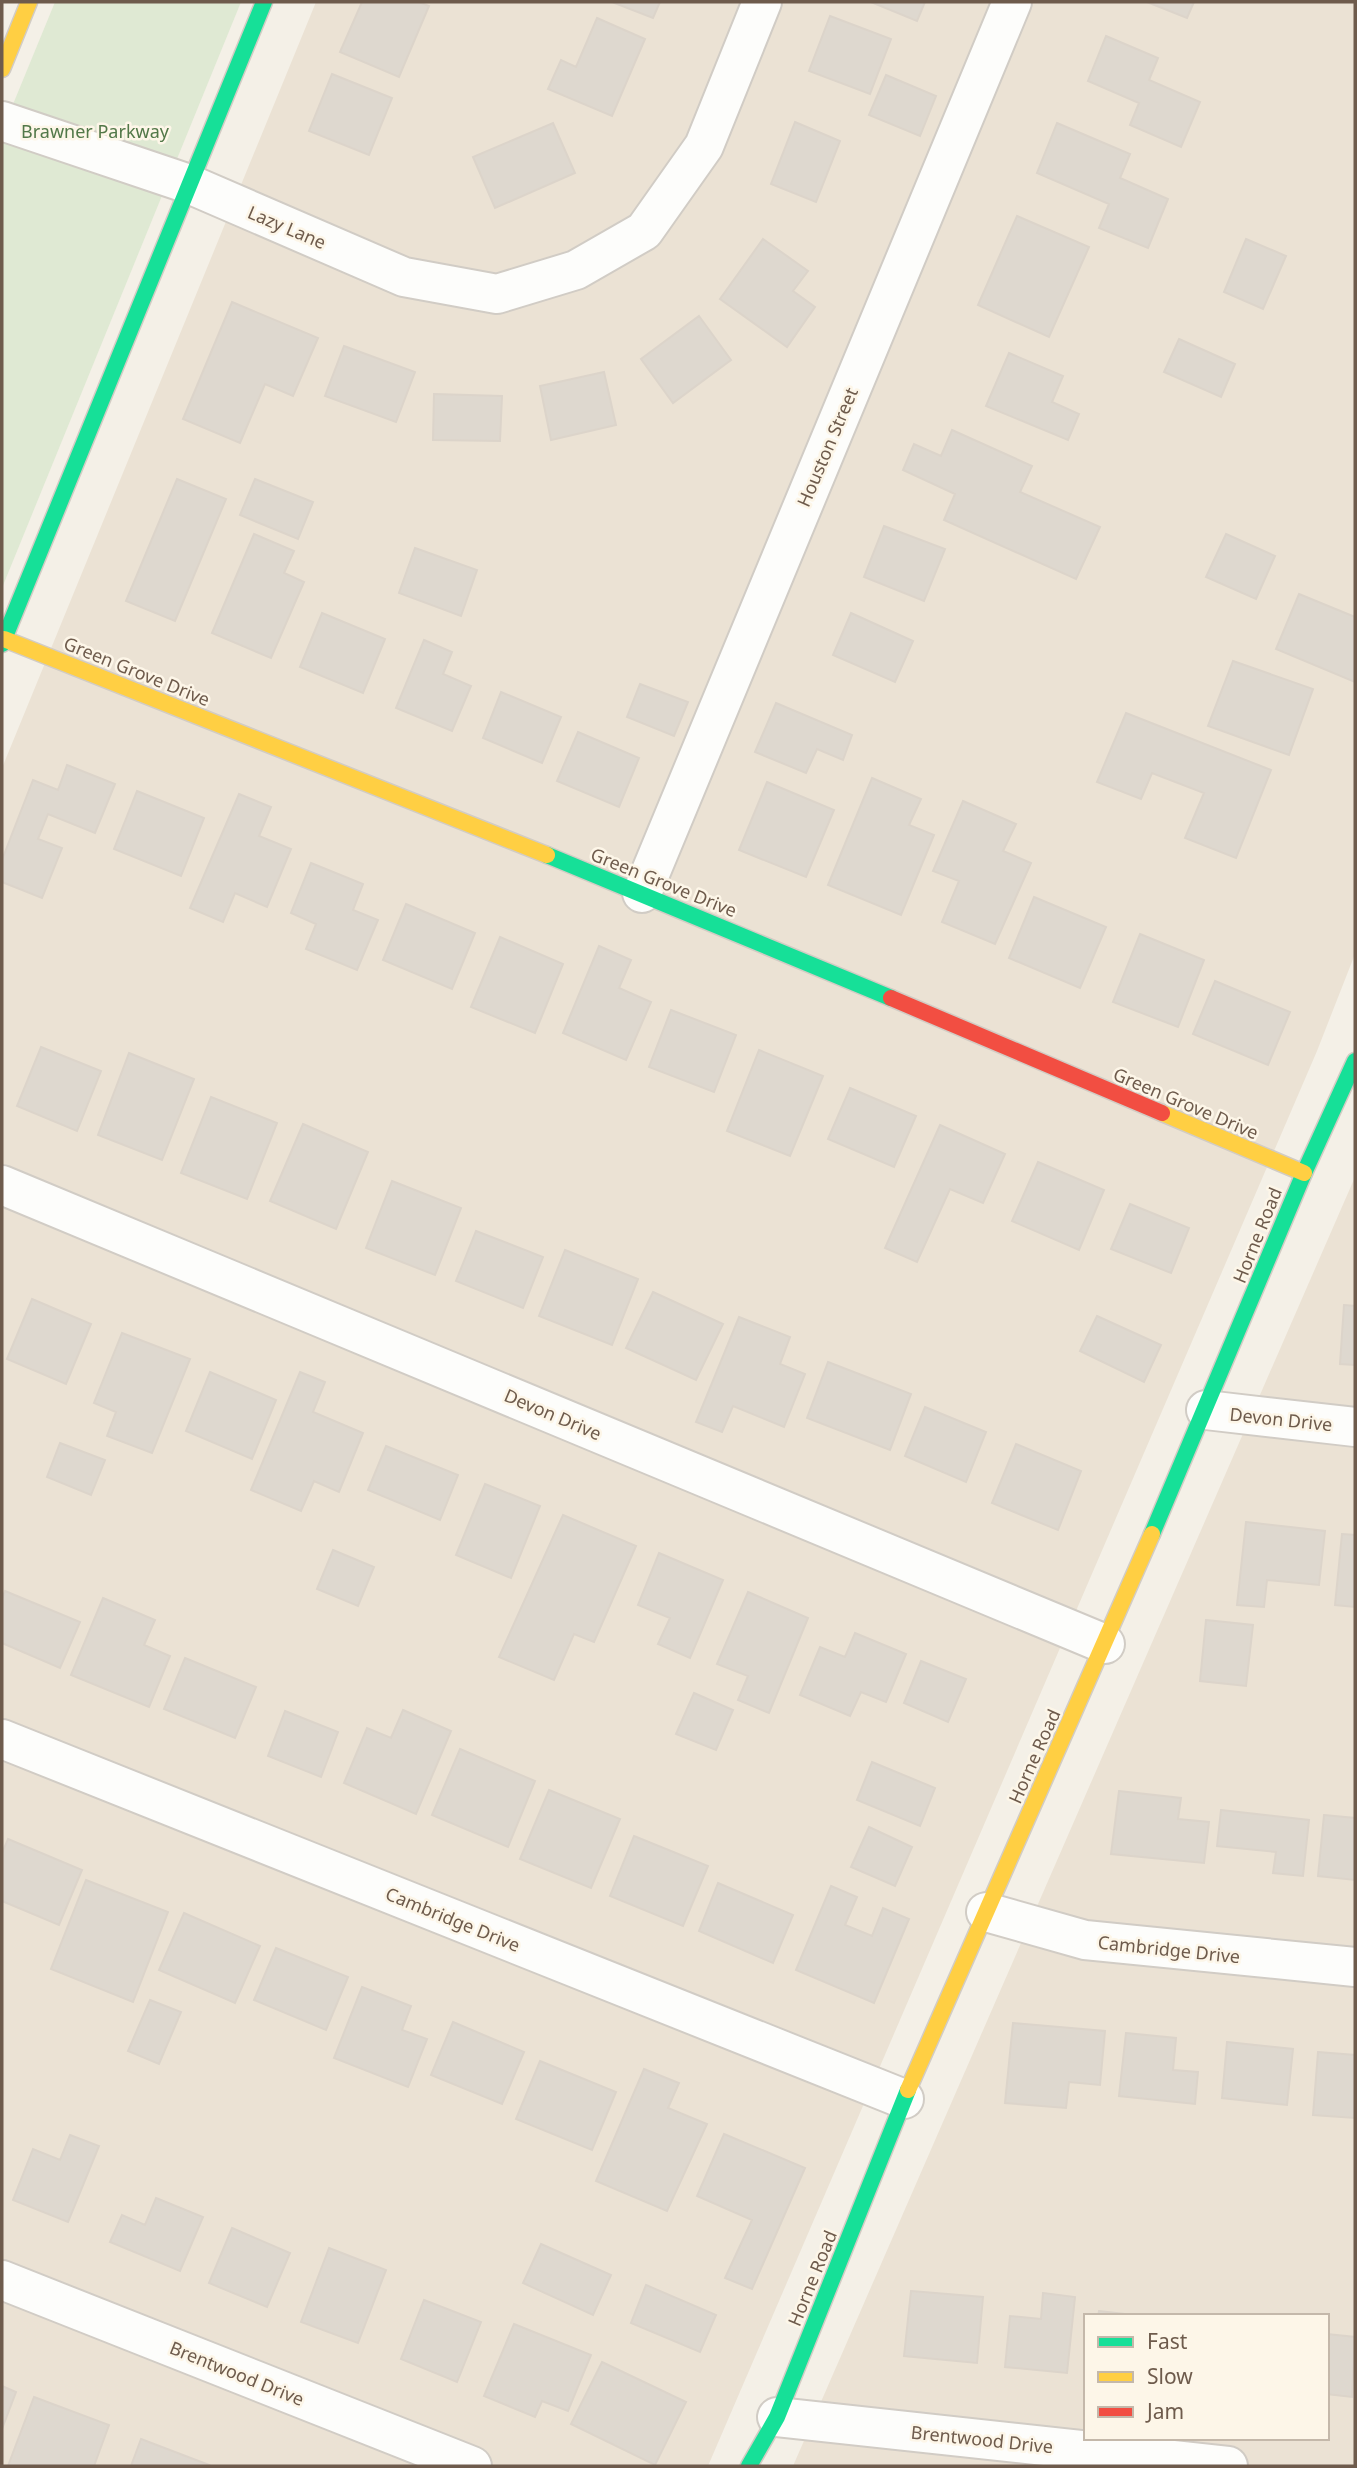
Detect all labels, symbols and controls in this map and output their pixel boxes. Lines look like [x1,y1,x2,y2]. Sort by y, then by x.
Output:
park label: Brawner Parkway [21,119,170,143]
street label: Lazy Lane [244,200,330,254]
street label: Houston Street [791,383,863,510]
street label: Green Grove Drive [60,631,214,711]
street label: Green Grove Drive [587,842,741,922]
street label: Green Grove Drive [1110,1062,1262,1144]
street label: Horne Road [1227,1184,1287,1286]
street label: Devon Drive [501,1383,605,1445]
street label: Devon Drive [1228,1402,1334,1436]
street label: Horne Road [1003,1705,1065,1807]
street label: Cambridge Drive [382,1881,524,1957]
street label: Cambridge Drive [1097,1930,1241,1968]
street label: Horne Road [782,2227,842,2329]
legend [1084,2314,1329,2440]
text: Fast [1147,2327,1188,2355]
street label: Brentwood Drive [166,2335,308,2411]
text: Slow [1147,2362,1193,2390]
text: Jam [1145,2397,1184,2425]
street label: Brentwood Drive [910,2420,1054,2458]

